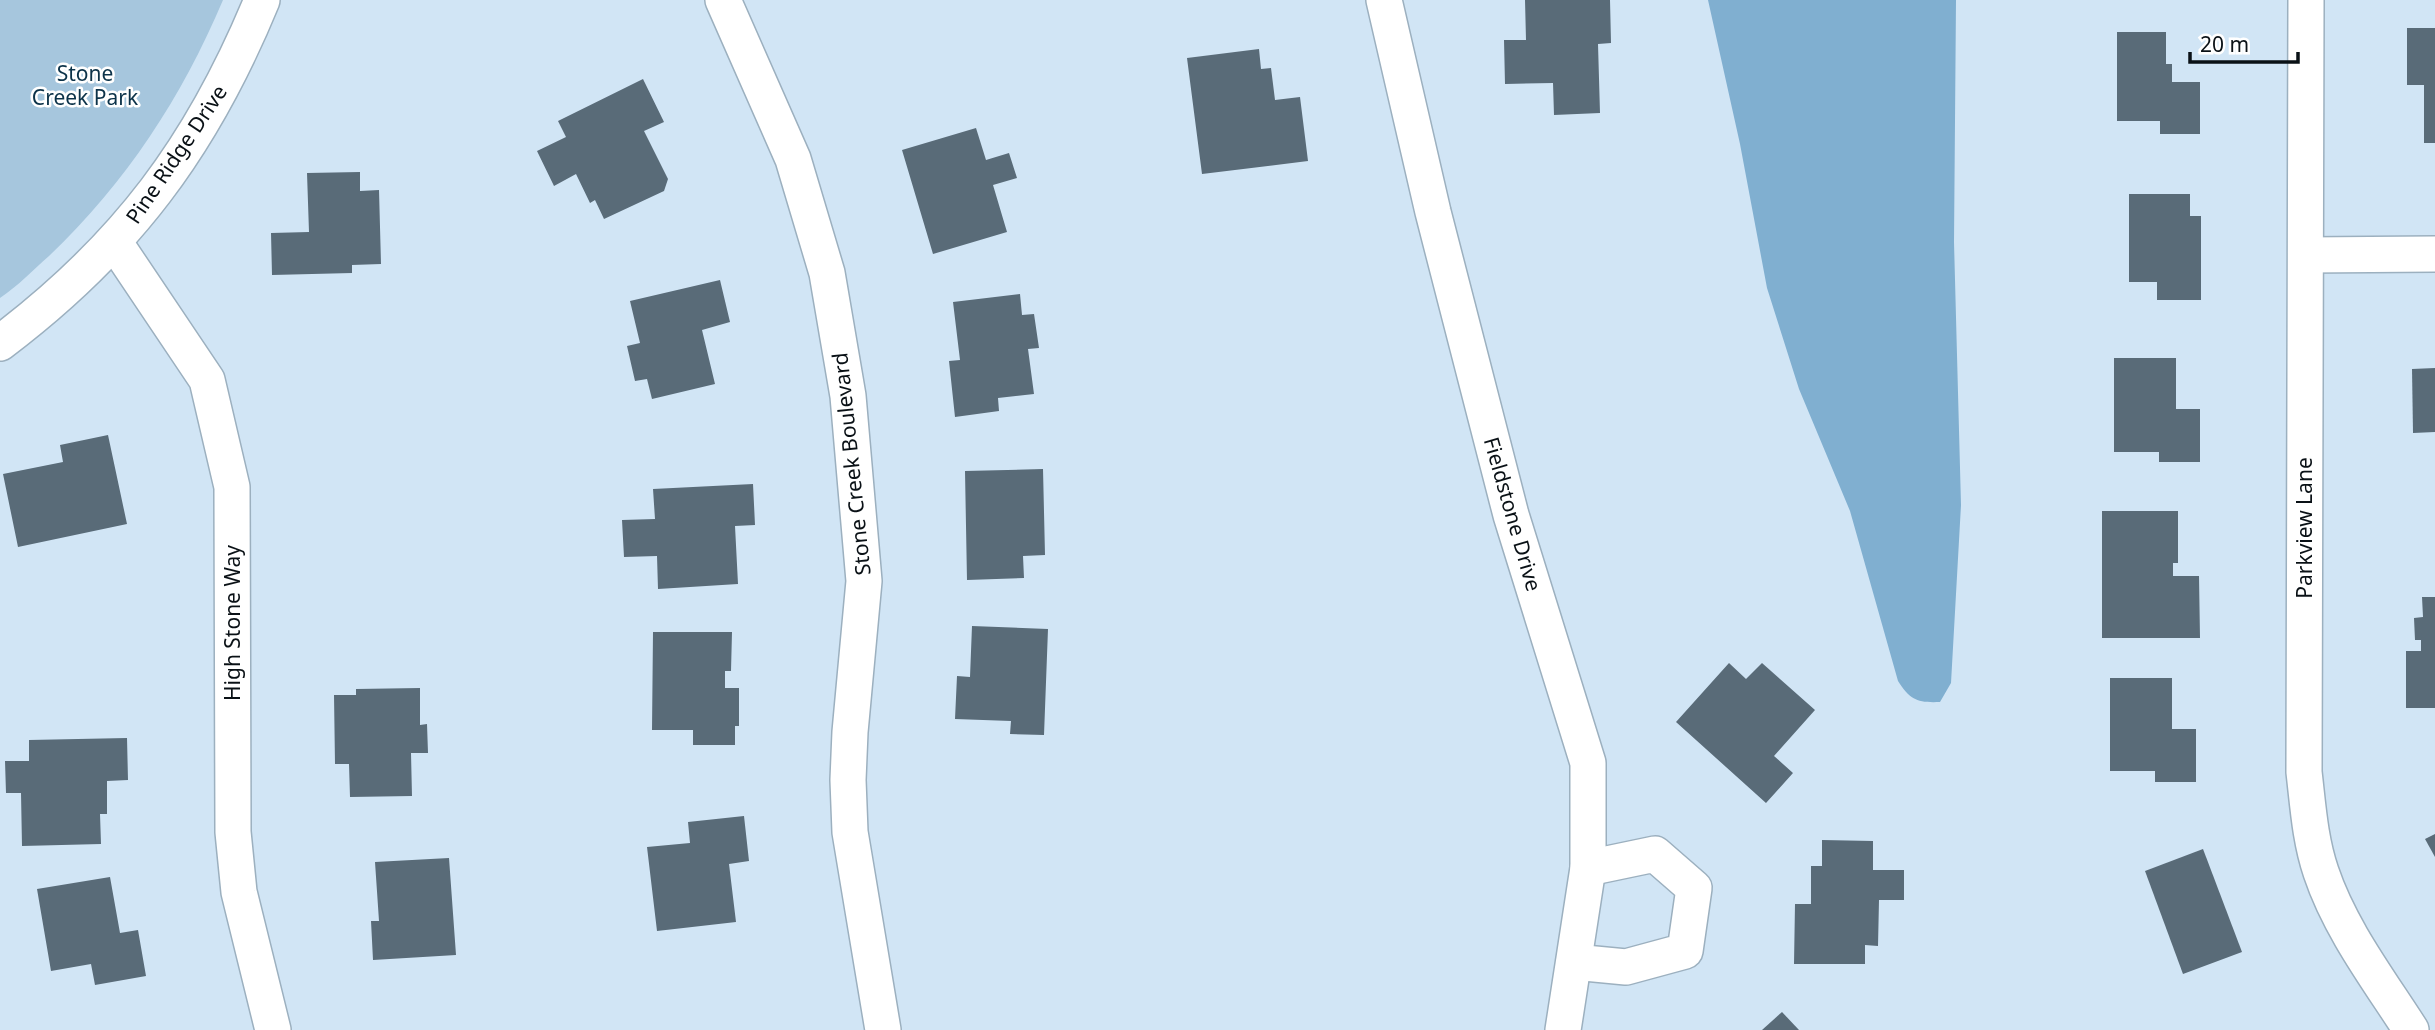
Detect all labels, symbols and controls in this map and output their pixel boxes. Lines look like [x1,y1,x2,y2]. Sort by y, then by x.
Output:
scale bar [2190,21,2298,65]
text: 20 m [2200,30,2249,58]
park label: Stone Creek Park [32,59,139,111]
street label: Pine Ridge Drive [119,79,233,229]
street label: Stone Creek Boulevard [825,351,877,577]
street label: Fieldstone Drive [1478,434,1548,594]
street label: Parkview Lane [2290,457,2318,599]
street label: High Stone Way [218,545,246,701]

